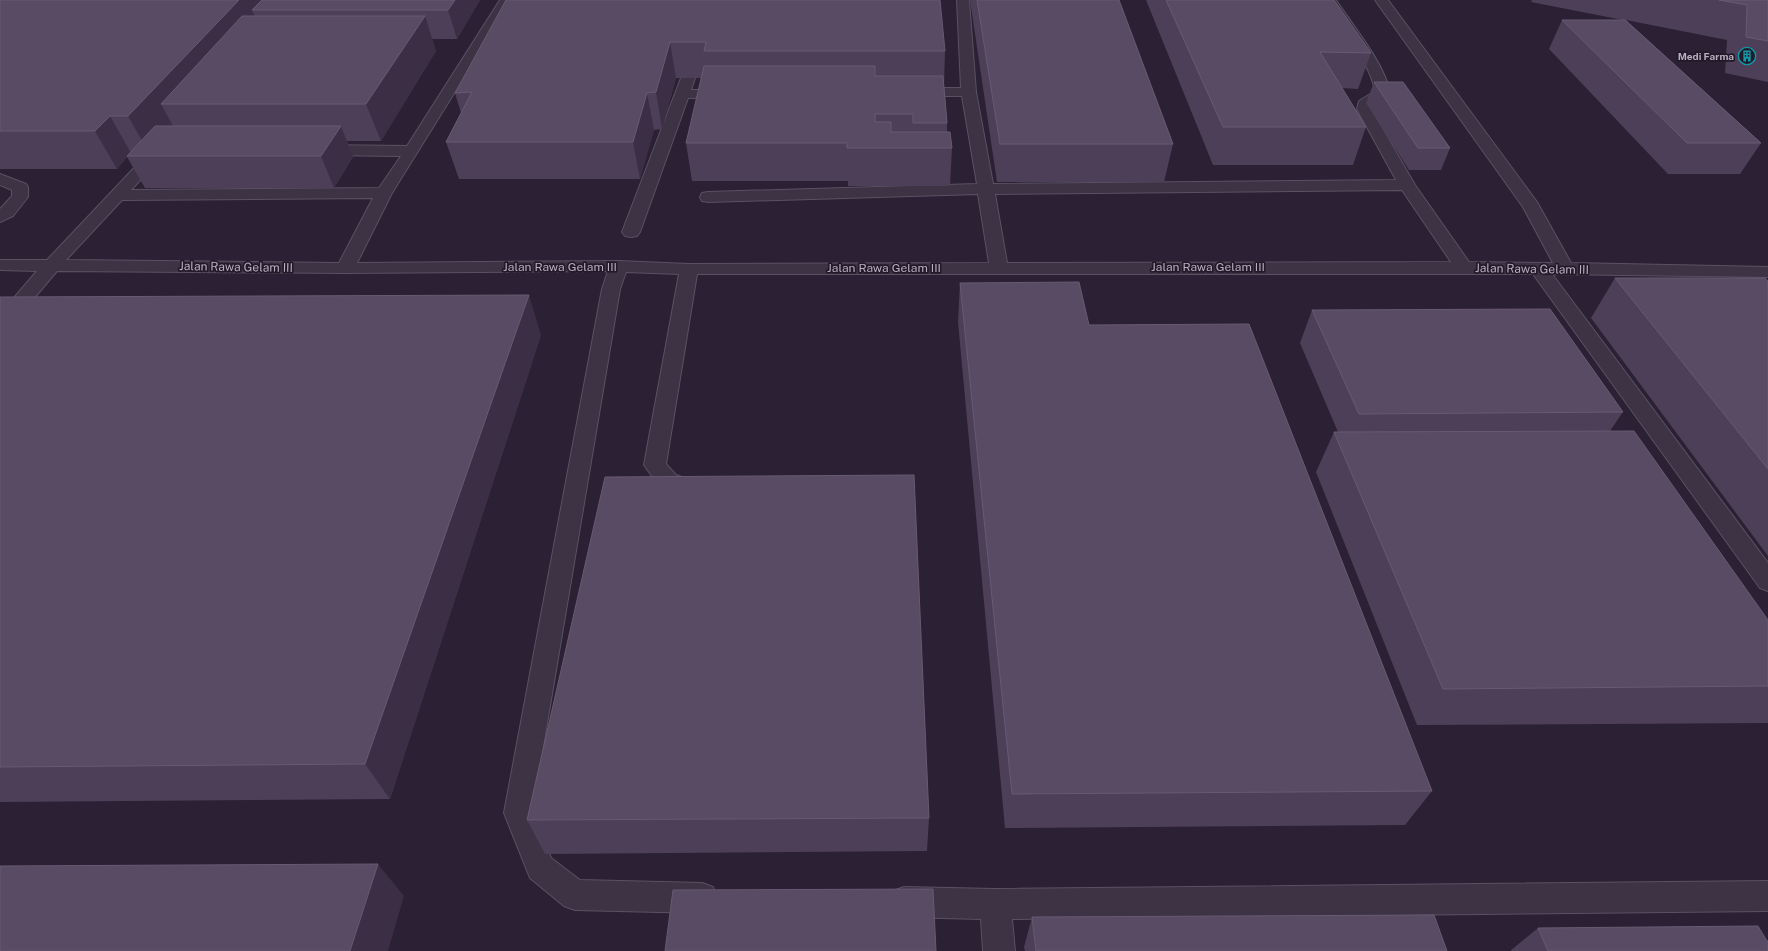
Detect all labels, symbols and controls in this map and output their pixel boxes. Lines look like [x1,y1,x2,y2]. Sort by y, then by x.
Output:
building icon: Medi Farma [1737,46,1757,66]
place label: Medi Farma [1678,50,1734,62]
street label: Jalan Rawa Gelam III [179,259,293,275]
street label: Jalan Rawa Gelam III [503,260,617,274]
street label: Jalan Rawa Gelam III [1151,260,1265,274]
street label: Jalan Rawa Gelam III [827,261,941,275]
street label: Jalan Rawa Gelam III [1475,261,1589,277]

